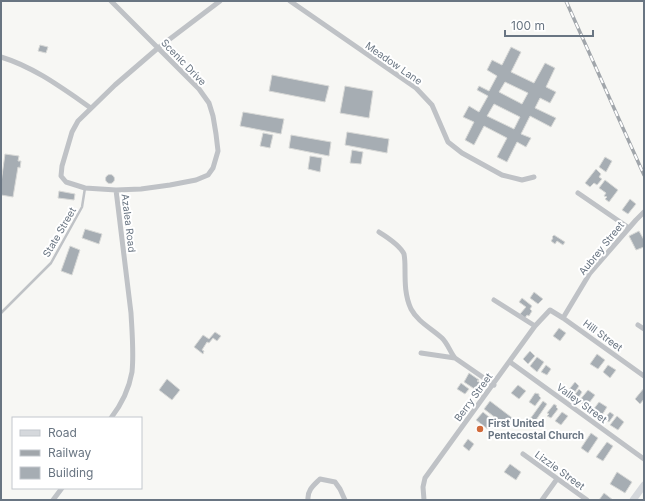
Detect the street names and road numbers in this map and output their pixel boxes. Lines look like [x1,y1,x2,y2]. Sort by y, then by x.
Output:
street label: Scenic Drive [159,36,209,88]
street label: Meadow Lane [363,39,425,87]
street label: Azalea Road [119,193,139,253]
street label: State Street [40,204,78,259]
street label: Aubrey Street [576,218,627,277]
street label: Hill Street [581,317,626,354]
street label: Berry Street [451,370,495,424]
street label: Valley Street [555,381,610,426]
street label: Lizzie Street [533,448,588,492]

